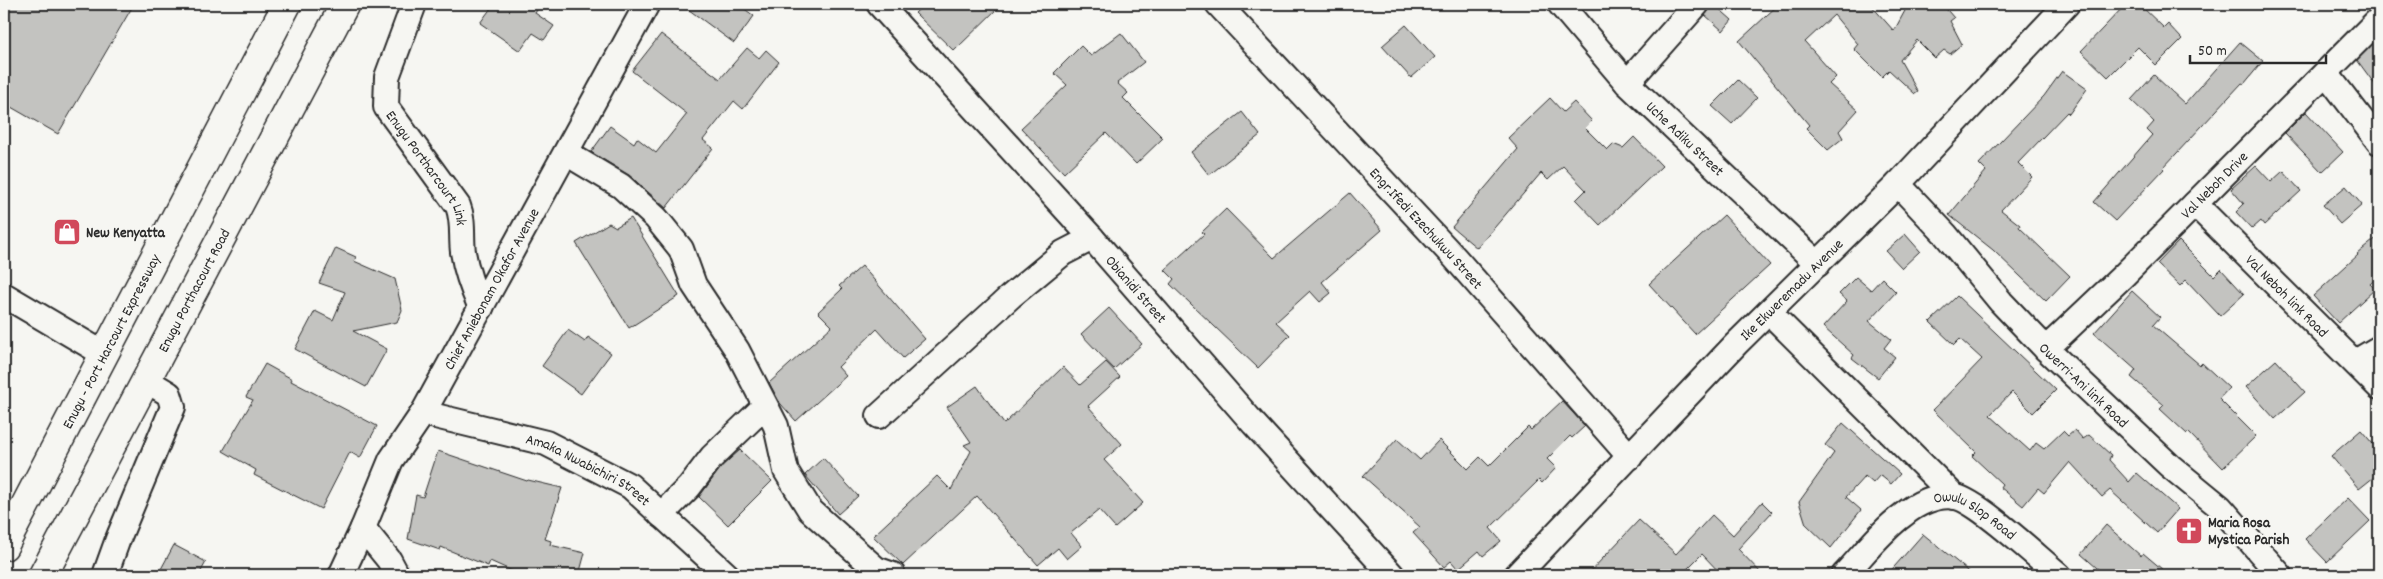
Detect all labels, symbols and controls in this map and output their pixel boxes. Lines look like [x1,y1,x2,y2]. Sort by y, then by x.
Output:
scale bar [2190,32,2327,64]
text: 50 m [2198,41,2227,63]
street label: Uche Adiku Street [1640,97,1728,183]
street label: Enugu Portharcourt Link [379,106,471,227]
street label: Val Neboh Drive [2177,147,2254,225]
street label: Engr.Ifedi Ezechukwu Street [1363,163,1487,296]
street label: Chief Aniebonam Okafor Avenue [440,204,546,375]
shop icon: New Kenyatta [52,217,82,247]
place label: New Kenyatta [86,223,166,245]
street label: Enugu Porthacourt Road [154,226,237,357]
street label: Ike Ekweremadu Avenue [1736,234,1850,347]
street label: Enugu - Port Harcourt Expressway [58,250,168,433]
street label: Obianidi Street [1099,251,1171,330]
street label: Val Neboh link Road [2239,251,2332,344]
street label: Owerri-Ani link Road [2033,339,2132,434]
street label: Amaka Nwabichiri Street [523,429,655,513]
street label: Owulu Slop Road [1932,487,2020,546]
place label: Maria Rosa Mystica Parish [2208,513,2289,552]
church icon: Maria Rosa Mystica Parish [2174,516,2204,546]

